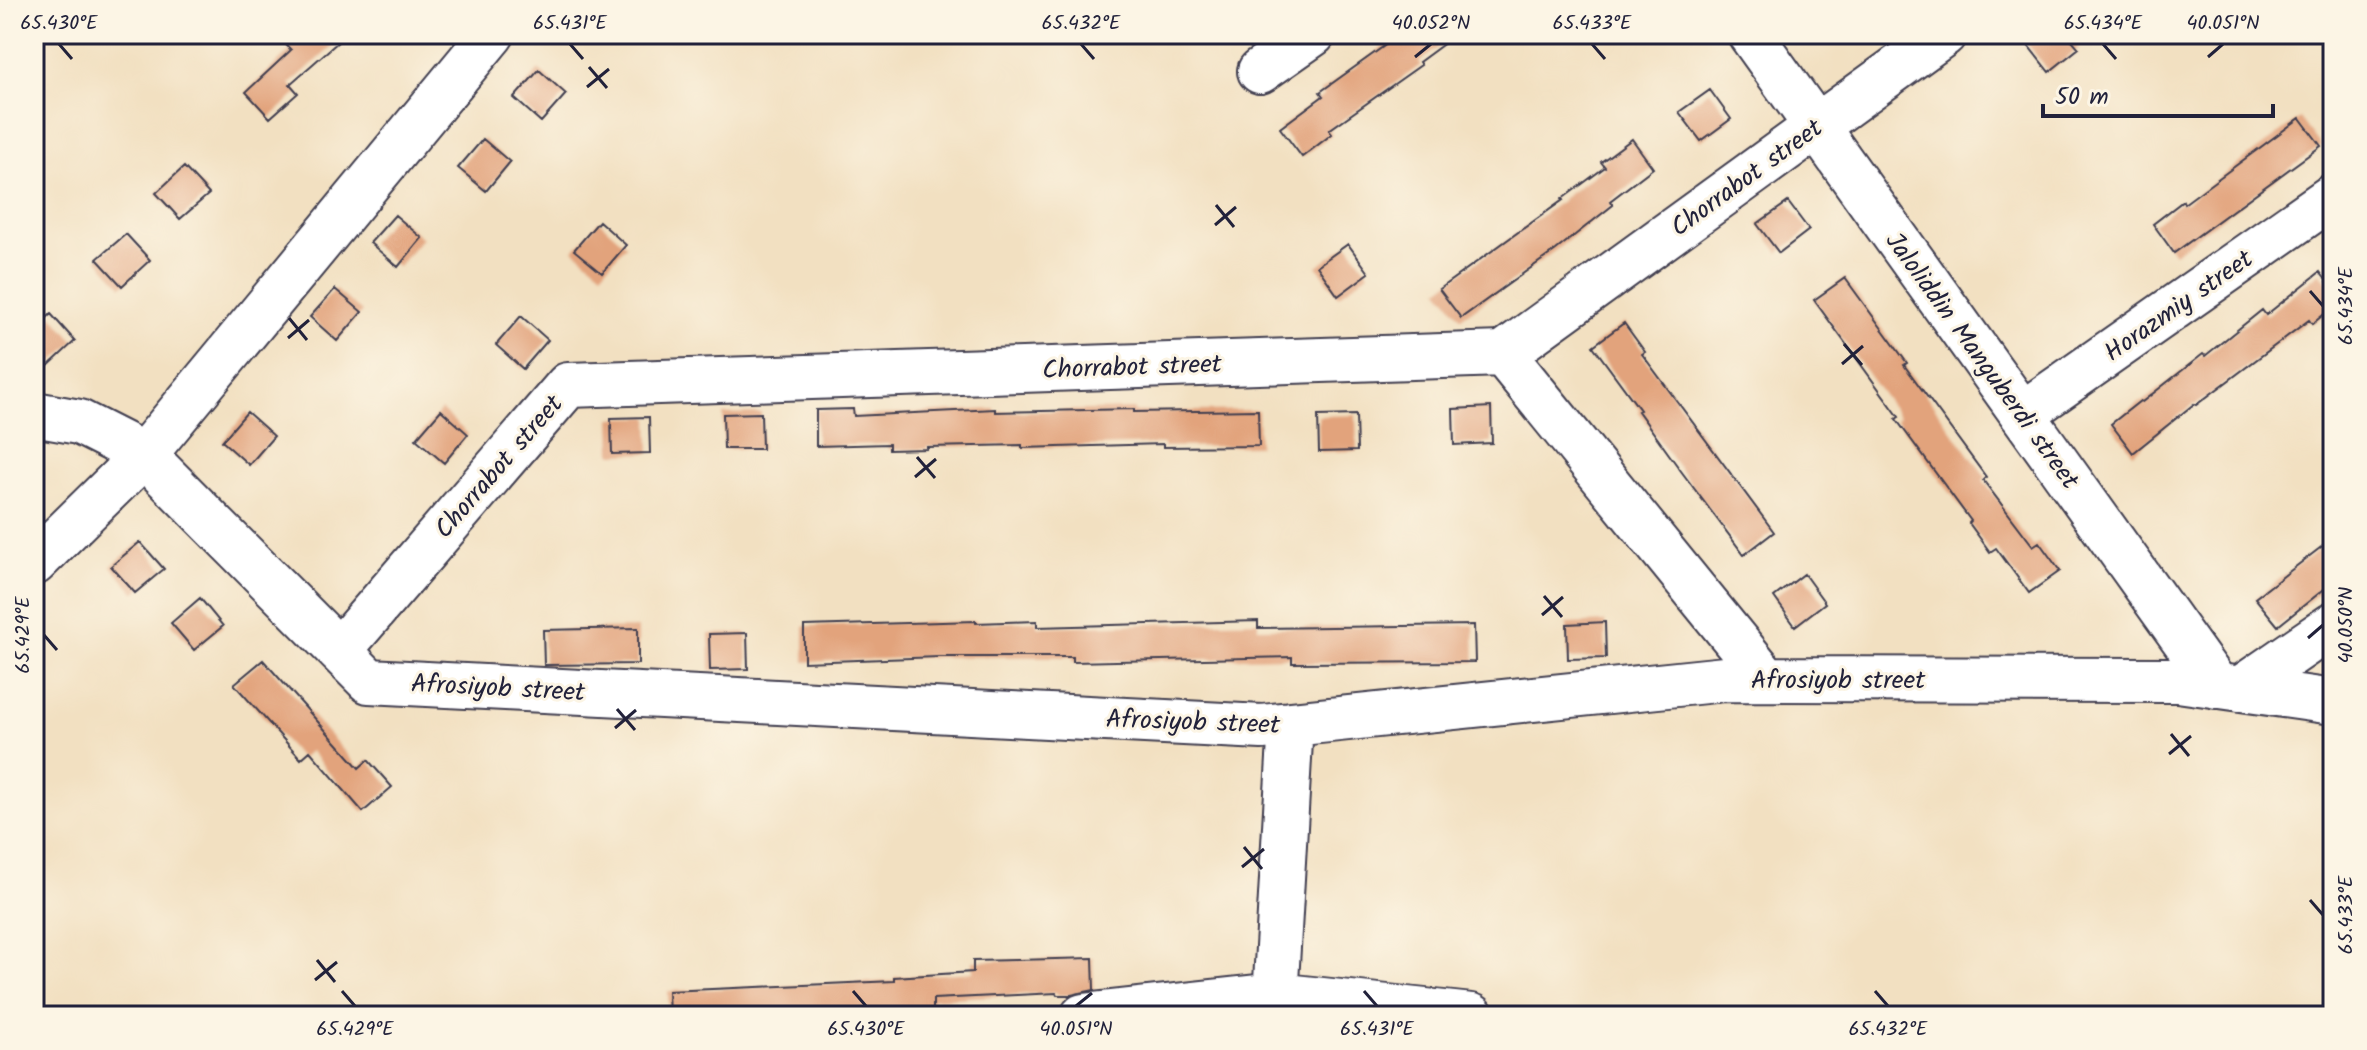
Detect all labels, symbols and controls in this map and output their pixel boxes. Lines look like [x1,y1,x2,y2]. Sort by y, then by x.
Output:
text: 65.430°E [20,8,99,40]
text: 65.431°E [533,8,608,40]
text: 65.432°E [1041,8,1122,40]
text: 40.052°N [1392,8,1470,40]
text: 65.433°E [1553,8,1633,40]
text: 65.434°E [2064,8,2144,40]
text: 40.051°N [2186,8,2260,40]
scale bar [2043,68,2273,118]
text: 50 m [2055,78,2109,117]
street label: Chorrabot street [1662,108,1833,248]
street label: Jaloliddin Manguberdi street [1873,224,2090,500]
street label: Horazmiy street [2096,239,2263,374]
text: 65.434°E [2331,265,2363,345]
street label: Chorrabot street [1041,344,1224,392]
street label: Chorrabot street [425,385,575,549]
text: 40.050°N [2331,587,2363,663]
text: 65.429°E [8,595,40,674]
street label: Afrosiyob street [1751,660,1926,702]
street label: Afrosiyob street [410,663,587,715]
street label: Afrosiyob street [1105,699,1282,747]
text: 65.433°E [2331,874,2363,954]
text: 65.429°E [316,1014,395,1046]
text: 65.430°E [827,1014,906,1046]
text: 40.051°N [1039,1014,1113,1046]
text: 65.431°E [1340,1014,1415,1046]
text: 65.432°E [1848,1014,1929,1046]

